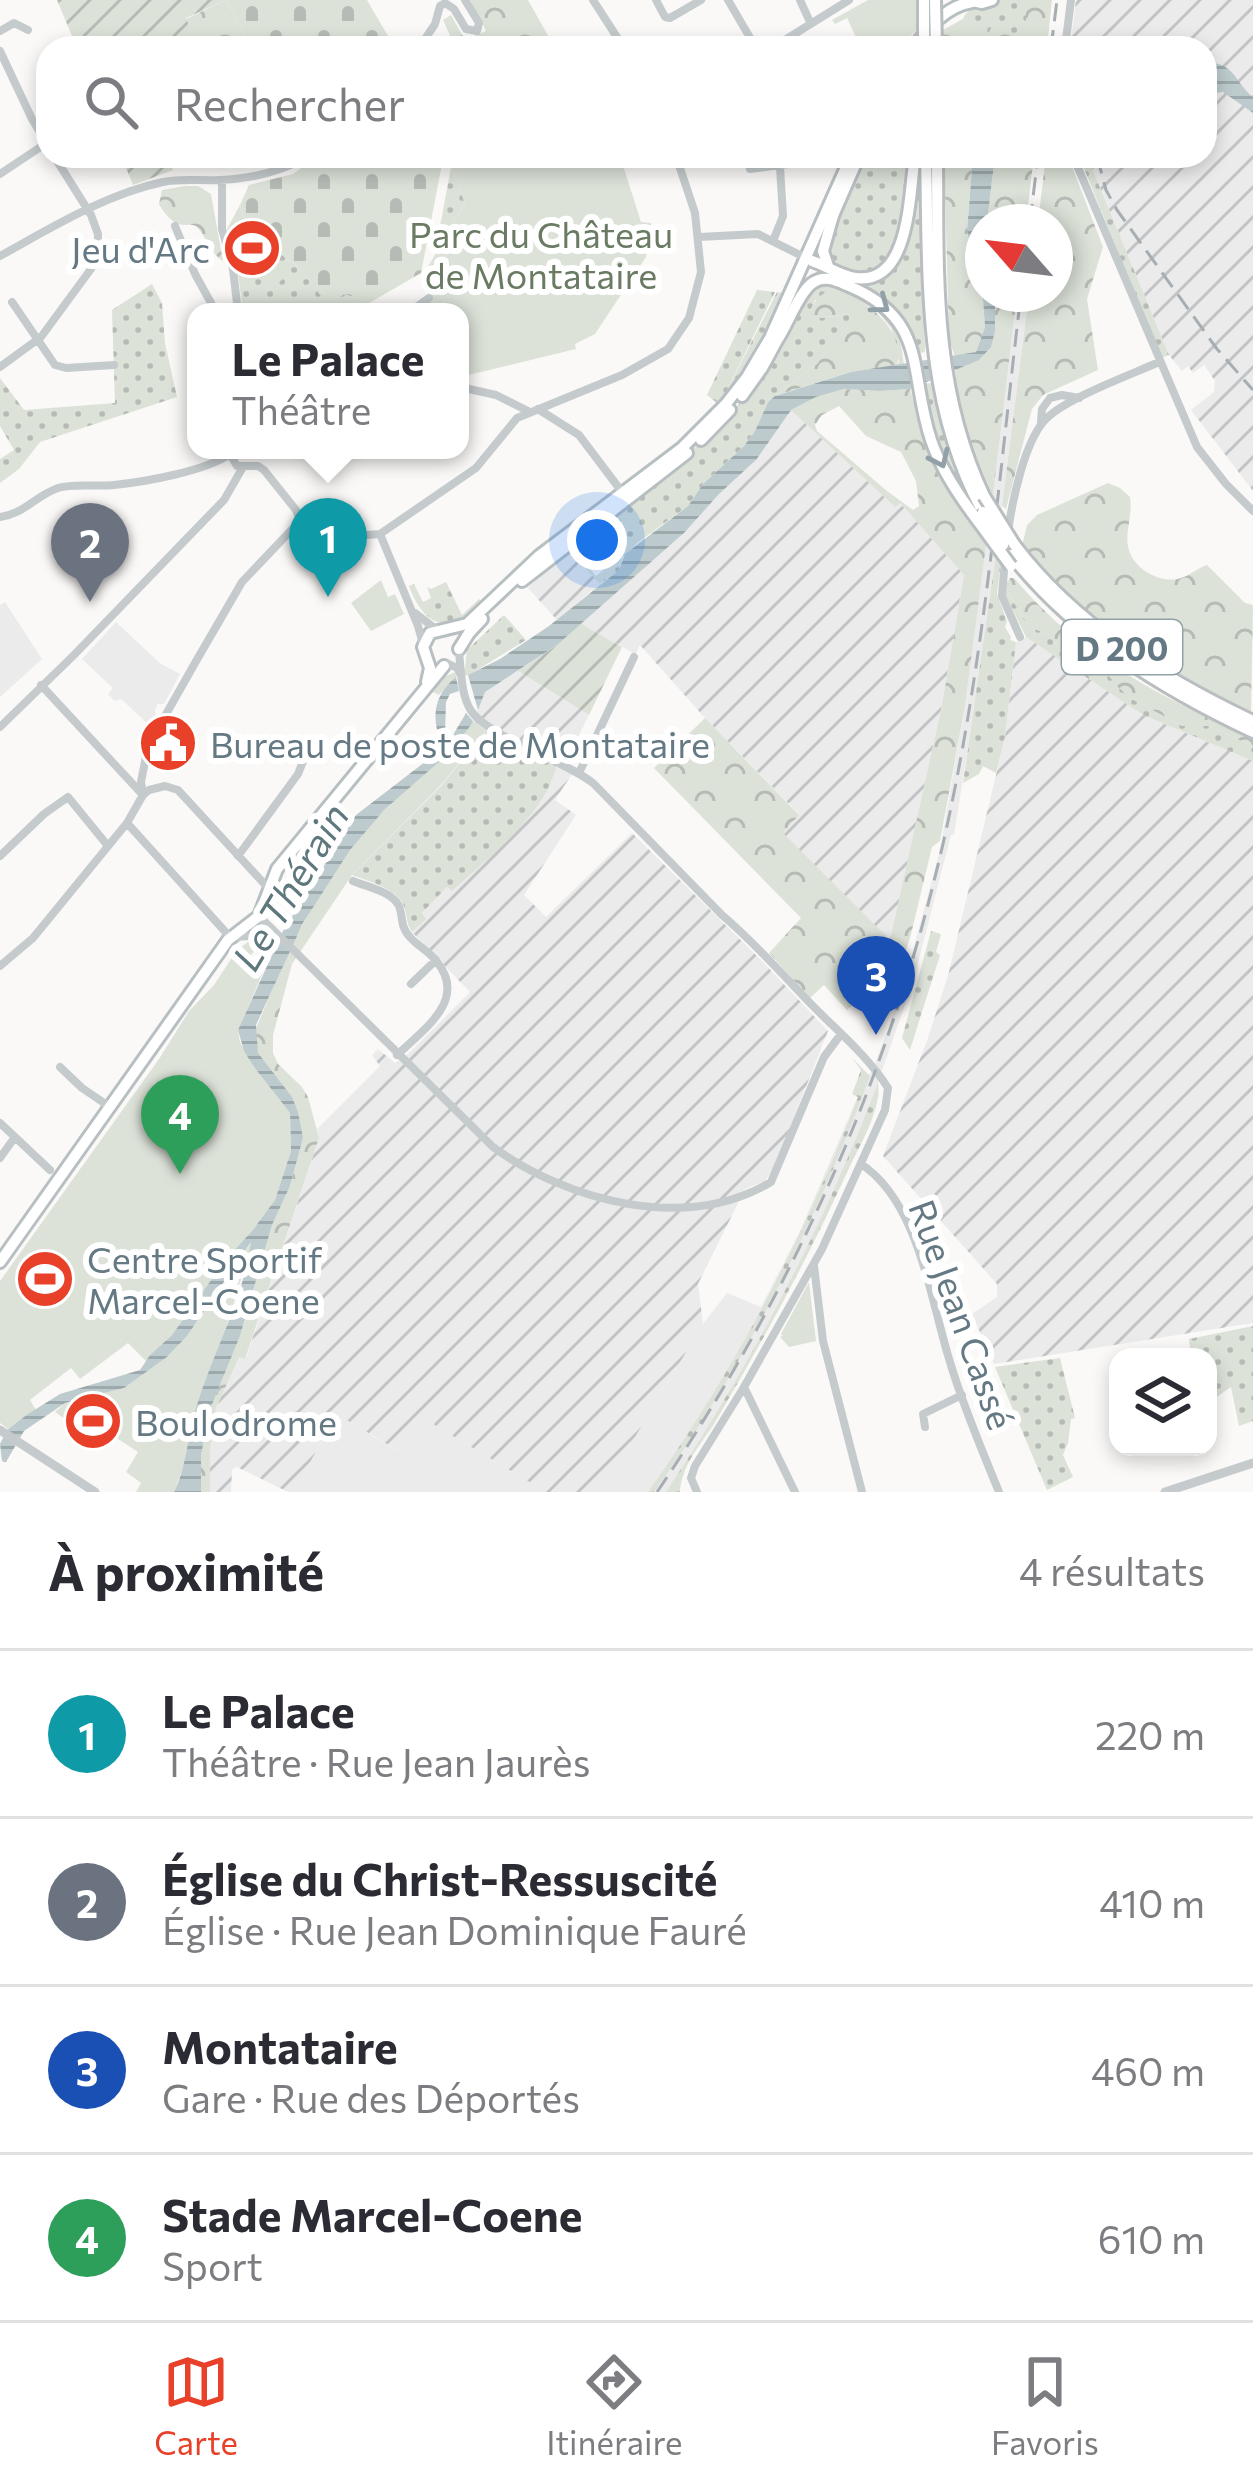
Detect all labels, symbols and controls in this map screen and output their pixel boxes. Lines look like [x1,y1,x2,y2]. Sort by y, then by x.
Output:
search box [36,36,1217,168]
icon: search [78,69,144,135]
text: Rechercher [174,75,405,130]
north arrow [965,204,1073,312]
park label: Parc du Château de Montataire [409,211,673,296]
sports icon: Jeu d'Arc [221,217,283,279]
place label: Jeu d'Arc [71,226,210,270]
one-way arrow [867,291,889,313]
popup [187,303,469,459]
text: Le Palace [232,330,424,385]
text: Théâtre [232,385,371,433]
one-way arrow [925,447,949,468]
pin: 1 [289,498,367,597]
pin: 2 [51,503,129,602]
your location [567,510,627,570]
road number: D 200 [1062,620,1182,674]
public building icon: Bureau de poste de Montataire [137,712,199,774]
place label: Bureau de poste de Montataire [210,721,710,765]
water label: Le Thérain [220,794,358,978]
pin: 3 [837,936,915,1035]
pin: 4 [141,1075,219,1174]
street label: Rue Jean Cassé [901,1193,1025,1435]
place label: Centre Sportif Marcel-Coene [87,1236,323,1321]
sports icon: Centre Sportif Marcel-Coene [14,1248,76,1310]
map controls [1109,1348,1217,1456]
button: layers [1109,1348,1217,1456]
sports icon: Boulodrome [62,1390,124,1452]
place label: Boulodrome [135,1399,337,1443]
text: À proximité [48,1539,324,1602]
text: 4 résultats [1019,1546,1205,1594]
text: Le Palace [162,1682,355,1737]
text: 1 [78,1710,96,1758]
text: 220 m [1095,1710,1205,1758]
text: Théâtre · Rue Jean Jaurès [162,1737,590,1785]
text: Église du Christ-Ressuscité [162,1850,718,1905]
text: 2 [76,1878,98,1926]
text: 410 m [1099,1878,1205,1926]
text: Église · Rue Jean Dominique Fauré [162,1905,747,1953]
text: Montataire [162,2018,398,2073]
text: 3 [76,2046,98,2094]
text: 460 m [1091,2046,1205,2094]
text: Gare · Rue des Déportés [162,2073,580,2121]
text: Stade Marcel-Coene [162,2186,582,2241]
text: 4 [75,2214,99,2262]
text: 610 m [1098,2214,1205,2262]
text: Sport [162,2241,263,2289]
tab: Carte [154,2349,238,2462]
tab: Itinéraire [546,2349,683,2462]
tab: Favoris [991,2349,1099,2462]

